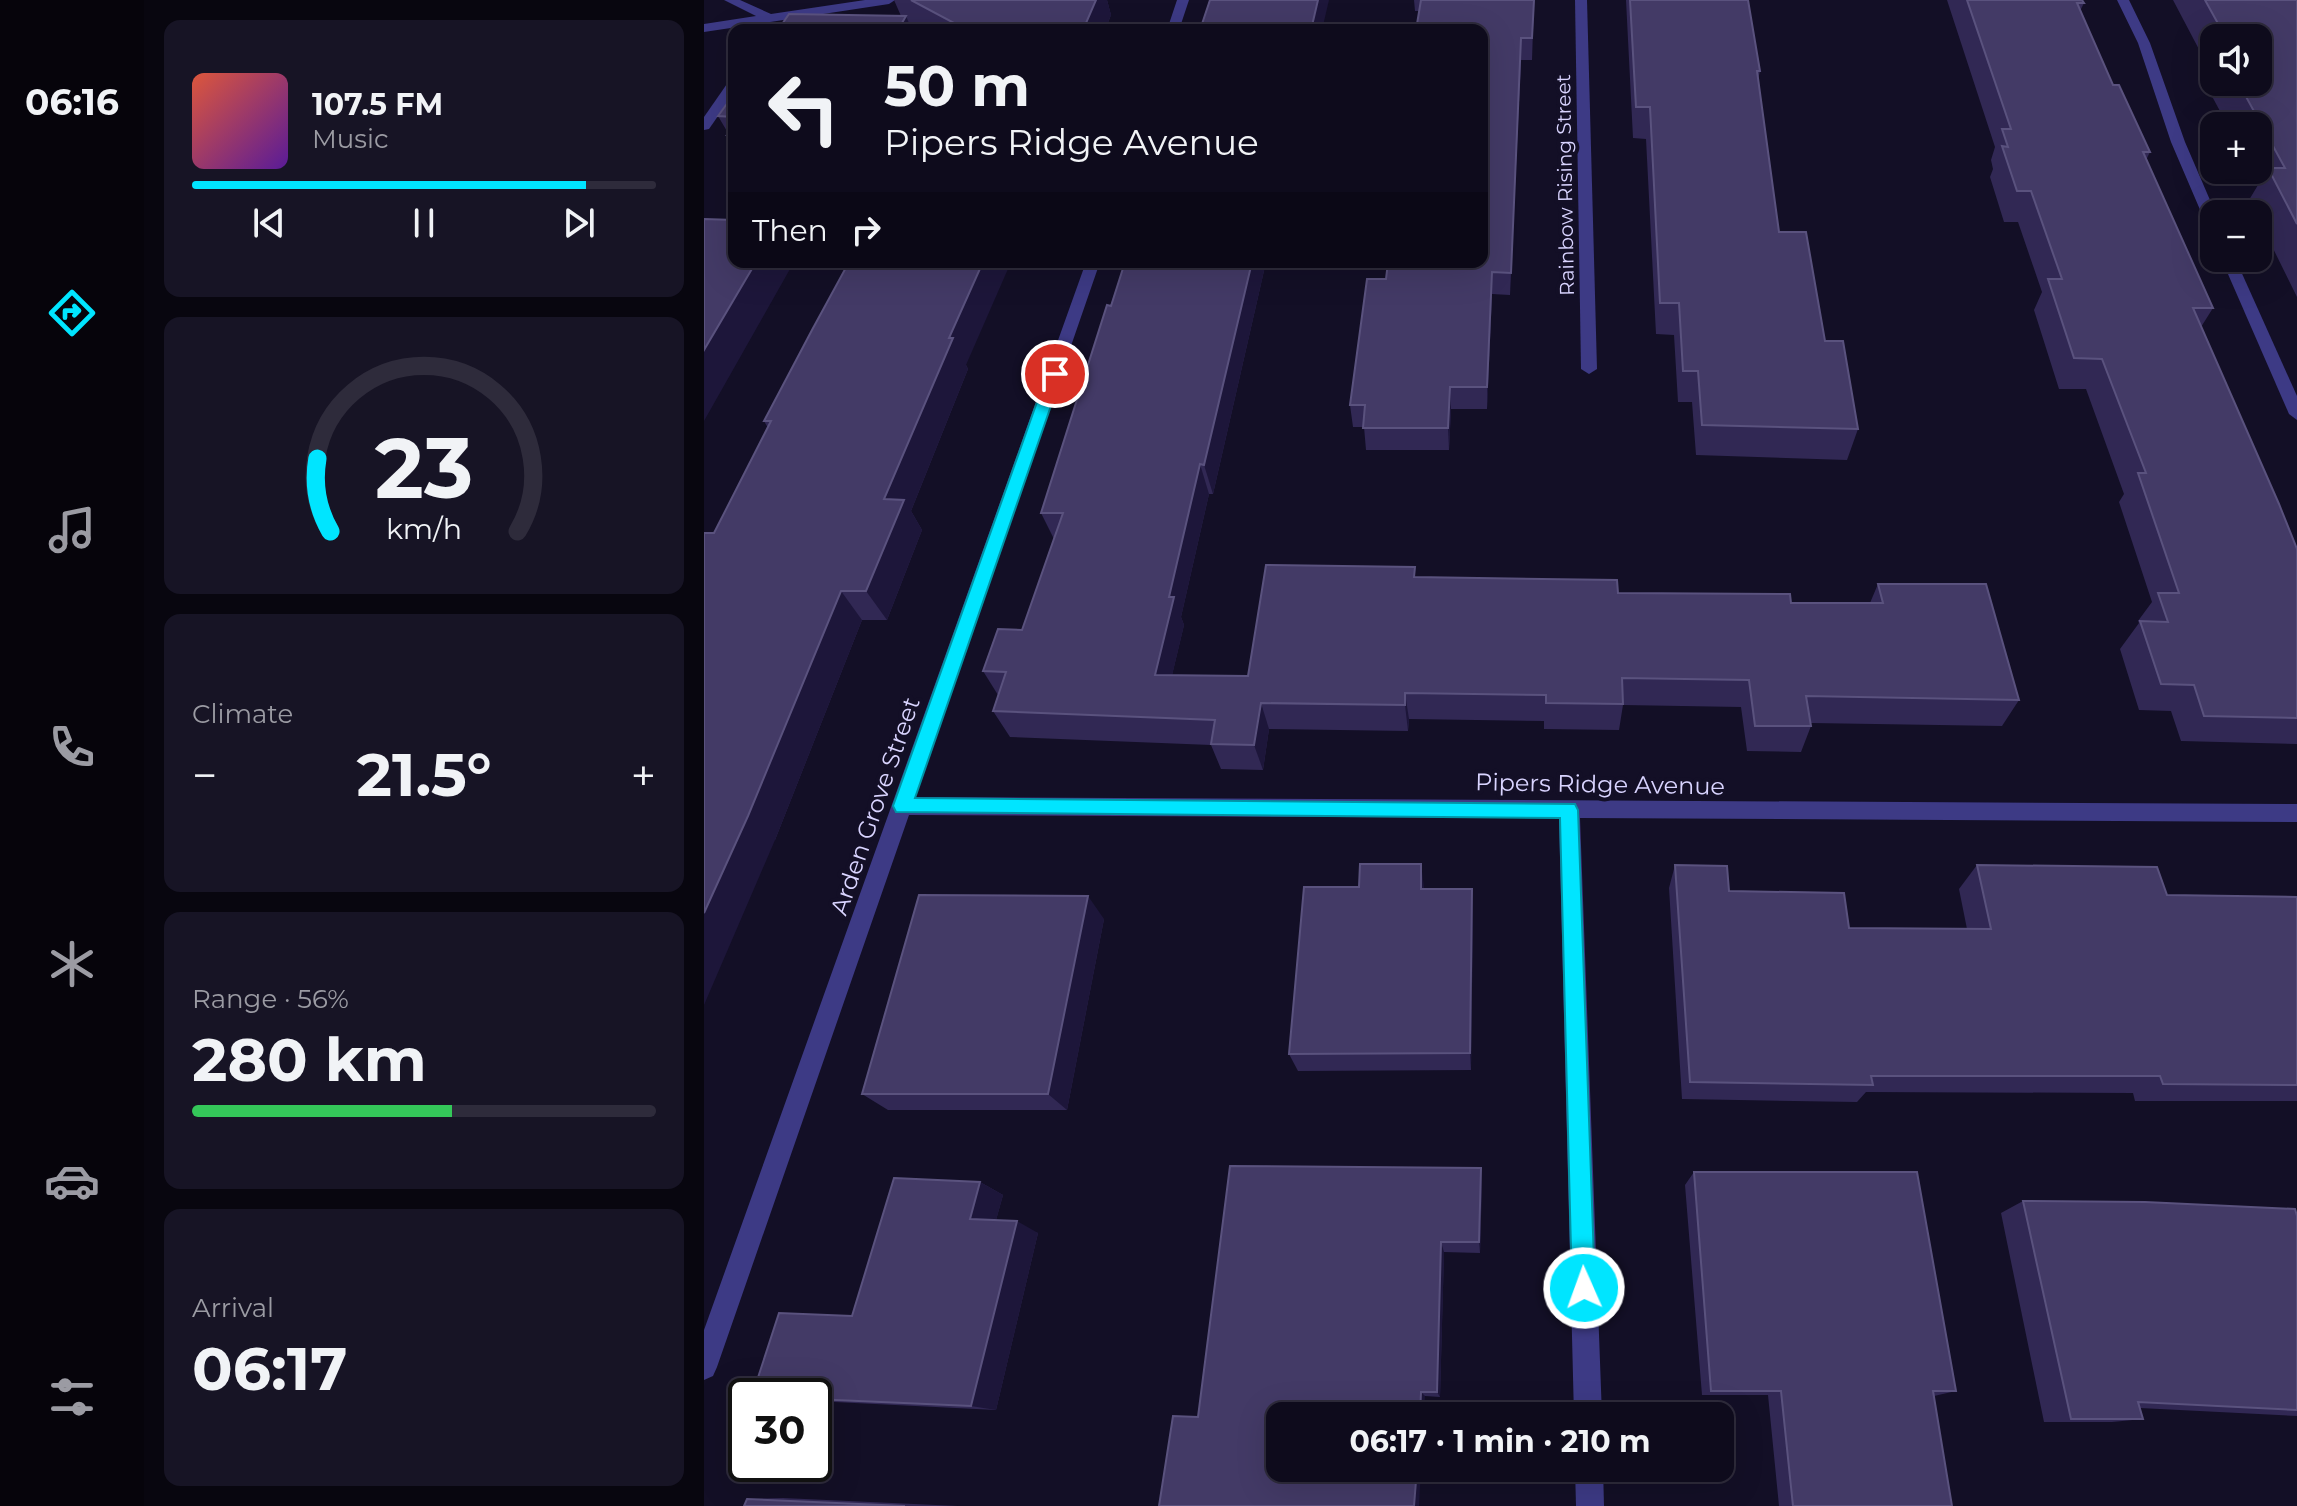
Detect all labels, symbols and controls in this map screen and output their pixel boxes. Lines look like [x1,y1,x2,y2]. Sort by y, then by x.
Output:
map controls [2200,24,2272,272]
button: sound [2200,24,2272,96]
text: 50 m [884,52,1030,120]
icon: left [752,56,856,160]
street label: Rainbow Rising Street [1551,74,1579,296]
text: 06:16 [25,80,119,124]
text: 107.5 FM [312,86,443,123]
button: + [2200,112,2272,184]
text: Pipers Ridge Avenue [884,120,1259,164]
text: Music [312,123,389,155]
button: − [2200,200,2272,272]
icon: previous [247,201,291,245]
icon: pause [402,201,446,245]
icon: next [557,201,601,245]
icon: right [844,208,888,252]
text: Then [752,212,828,249]
icon: directions [44,285,100,341]
pin [1021,340,1089,408]
icon: arrive [1033,352,1077,396]
text: 23 [375,416,473,518]
icon: music [44,502,100,558]
text: km/h [386,511,462,546]
street label: Arden Grove Street [824,693,926,919]
text: Climate [192,698,293,730]
icon: phone [44,719,100,775]
text: 21.5° [356,738,492,811]
text: − [192,748,217,802]
text: + [631,748,656,802]
street label: Pipers Ridge Avenue [1475,767,1725,801]
icon: climate [44,936,100,992]
text: Range · 56% [192,983,349,1015]
text: 280 km [192,1023,427,1096]
icon: car [44,1153,100,1209]
position arrow [1542,1246,1626,1330]
text: Arrival [192,1292,274,1324]
text: 06:17 [192,1332,347,1405]
icon: filters [44,1369,100,1425]
speed limit sign: 30 [728,1378,832,1482]
text: 06:17 · 1 min · 210 m [1349,1423,1651,1460]

